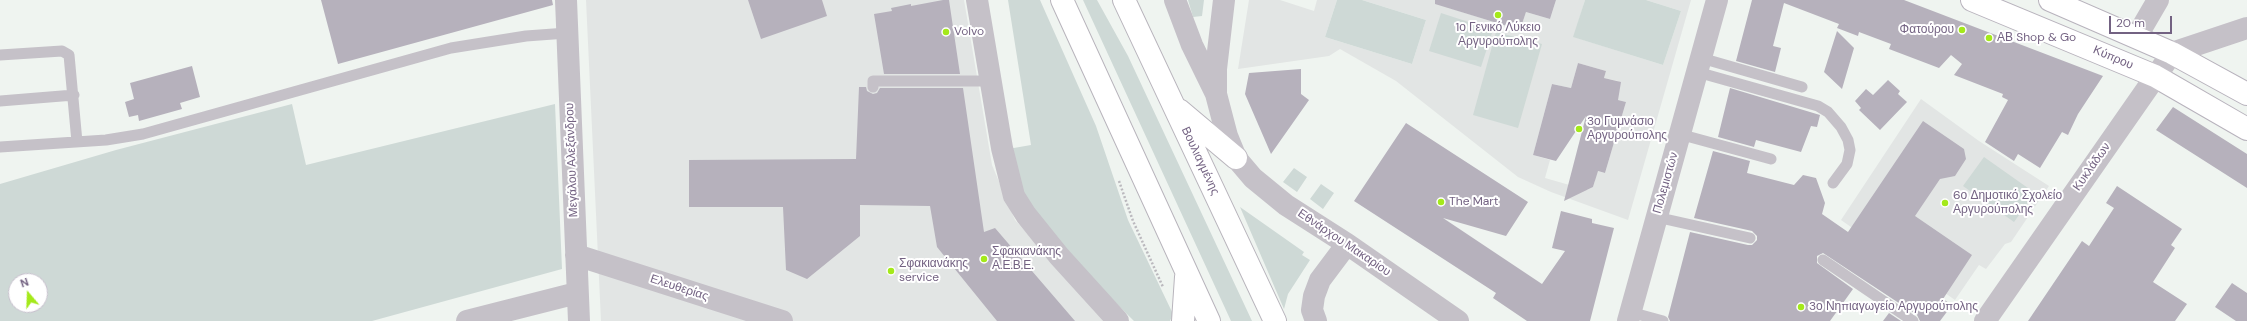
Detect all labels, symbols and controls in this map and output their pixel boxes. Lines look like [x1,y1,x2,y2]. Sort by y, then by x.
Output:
scale bar [2111,8,2174,34]
marker: 1ο Γενικό Λύκειο Αργυρούπολης [1493,10,1503,20]
text: 20 m [2116,15,2145,31]
place label: 1ο Γενικό Λύκειο Αργυρούπολης [1455,21,1541,49]
place label: Φατούρου [1900,23,1954,37]
place label: Volvo [954,25,984,39]
marker: Φατούρου [1957,25,1967,35]
marker: Volvo [941,27,951,37]
place label: ΑΒ Shop & Go [1997,31,2076,45]
marker: ΑΒ Shop & Go [1984,33,1994,43]
street label: Κύπρου [2091,43,2135,73]
street label: Μεγάλου Αλεξάνδρου [563,102,581,218]
place label: 3ο Γυμνάσιο Αργυρούπολης [1587,115,1667,143]
marker: 3ο Γυμνάσιο Αργυρούπολης [1574,124,1584,134]
street label: Βουλιαγμένης [1178,125,1222,197]
street label: Κυκλάδων [2070,140,2114,194]
street label: Πολεμιστών [1650,151,1682,215]
place label: 6ο Δημοτικό Σχολείο Αργυρούπολης [1953,189,2062,217]
place label: The Mart [1449,195,1498,209]
marker: The Mart [1436,197,1446,207]
marker: 6ο Δημοτικό Σχολείο Αργυρούπολης [1940,198,1950,208]
street label: Εθνάρχου Μακαρίου [1295,206,1393,280]
place label: Σφακιανάκης Α.Ε.Β.Ε. [992,245,1061,273]
marker: Σφακιανάκης Α.Ε.Β.Ε. [979,254,989,264]
place label: Σφακιανάκης service [899,257,968,285]
marker: Σφακιανάκης service [886,266,896,276]
street label: Ελευθερίας [648,272,710,304]
north arrow [8,273,48,313]
text: N [18,275,30,291]
place label: 3ο Νηπιαγωγείο Αργυρούπολης [1809,300,1978,314]
marker: 3ο Νηπιαγωγείο Αργυρούπολης [1796,302,1806,312]

